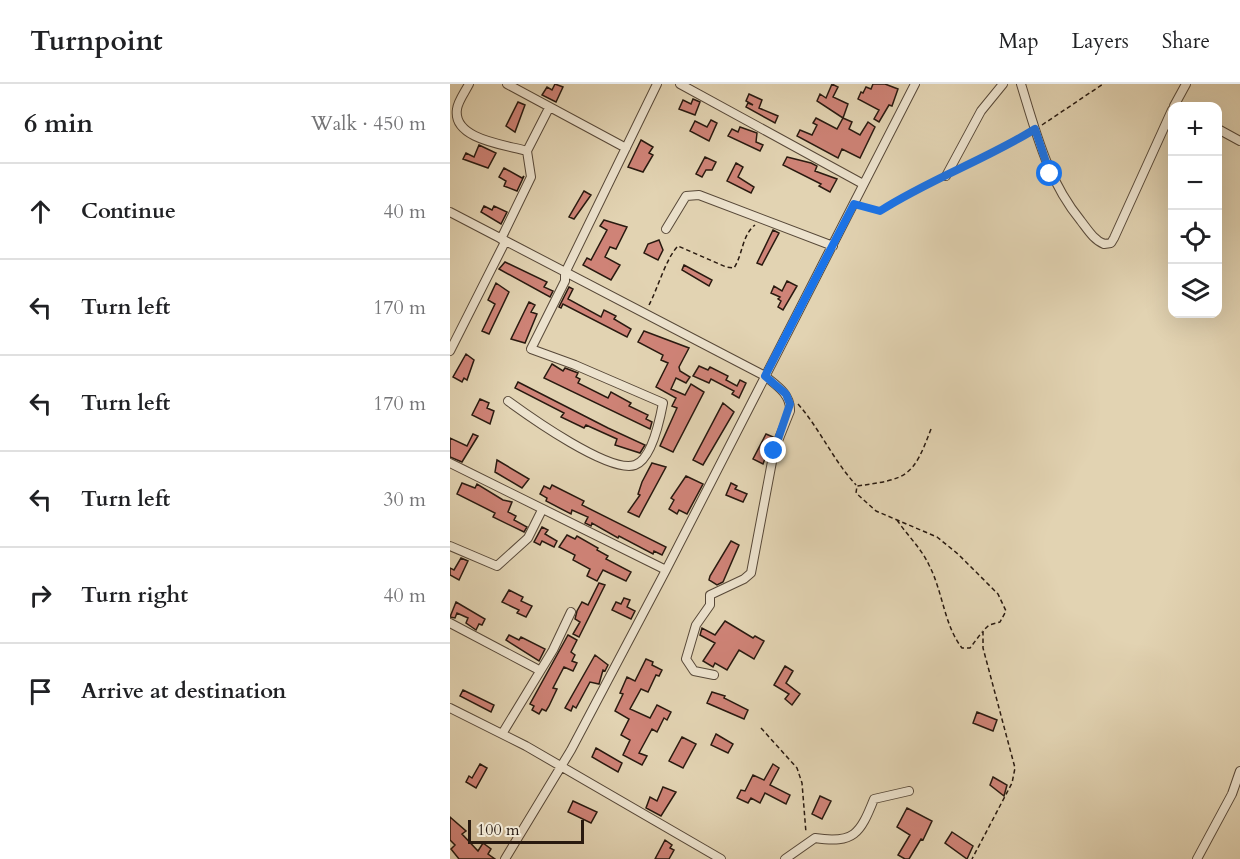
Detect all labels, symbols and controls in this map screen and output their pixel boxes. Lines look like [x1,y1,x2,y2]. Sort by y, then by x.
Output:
text: Turnpoint [30,22,163,60]
text: Map [999,27,1039,56]
text: Layers [1072,27,1129,56]
text: Share [1162,27,1210,56]
map controls [1168,102,1222,318]
button: + [1168,102,1222,156]
text: 6 min [24,106,93,141]
text: Walk · 450 m [311,110,426,137]
button: − [1168,156,1222,210]
route start [1036,160,1062,186]
icon: ahead [24,195,57,228]
text: Continue [81,196,176,226]
text: 40 m [383,198,426,225]
button: locate [1168,210,1222,264]
button: layers [1168,264,1222,318]
icon: left [24,291,57,324]
text: Turn left [81,292,170,322]
text: 170 m [373,294,426,321]
icon: left [24,387,57,420]
text: Turn left [81,388,170,418]
text: 170 m [373,390,426,417]
route end [760,437,786,463]
icon: left [24,483,57,516]
text: Turn left [81,484,170,514]
text: 30 m [383,486,426,513]
icon: right [24,579,57,612]
text: Turn right [81,580,188,610]
text: 40 m [383,582,426,609]
icon: arrive [24,675,57,708]
text: Arrive at destination [81,676,286,706]
scale bar [468,817,584,844]
text: 100 m [477,819,519,841]

